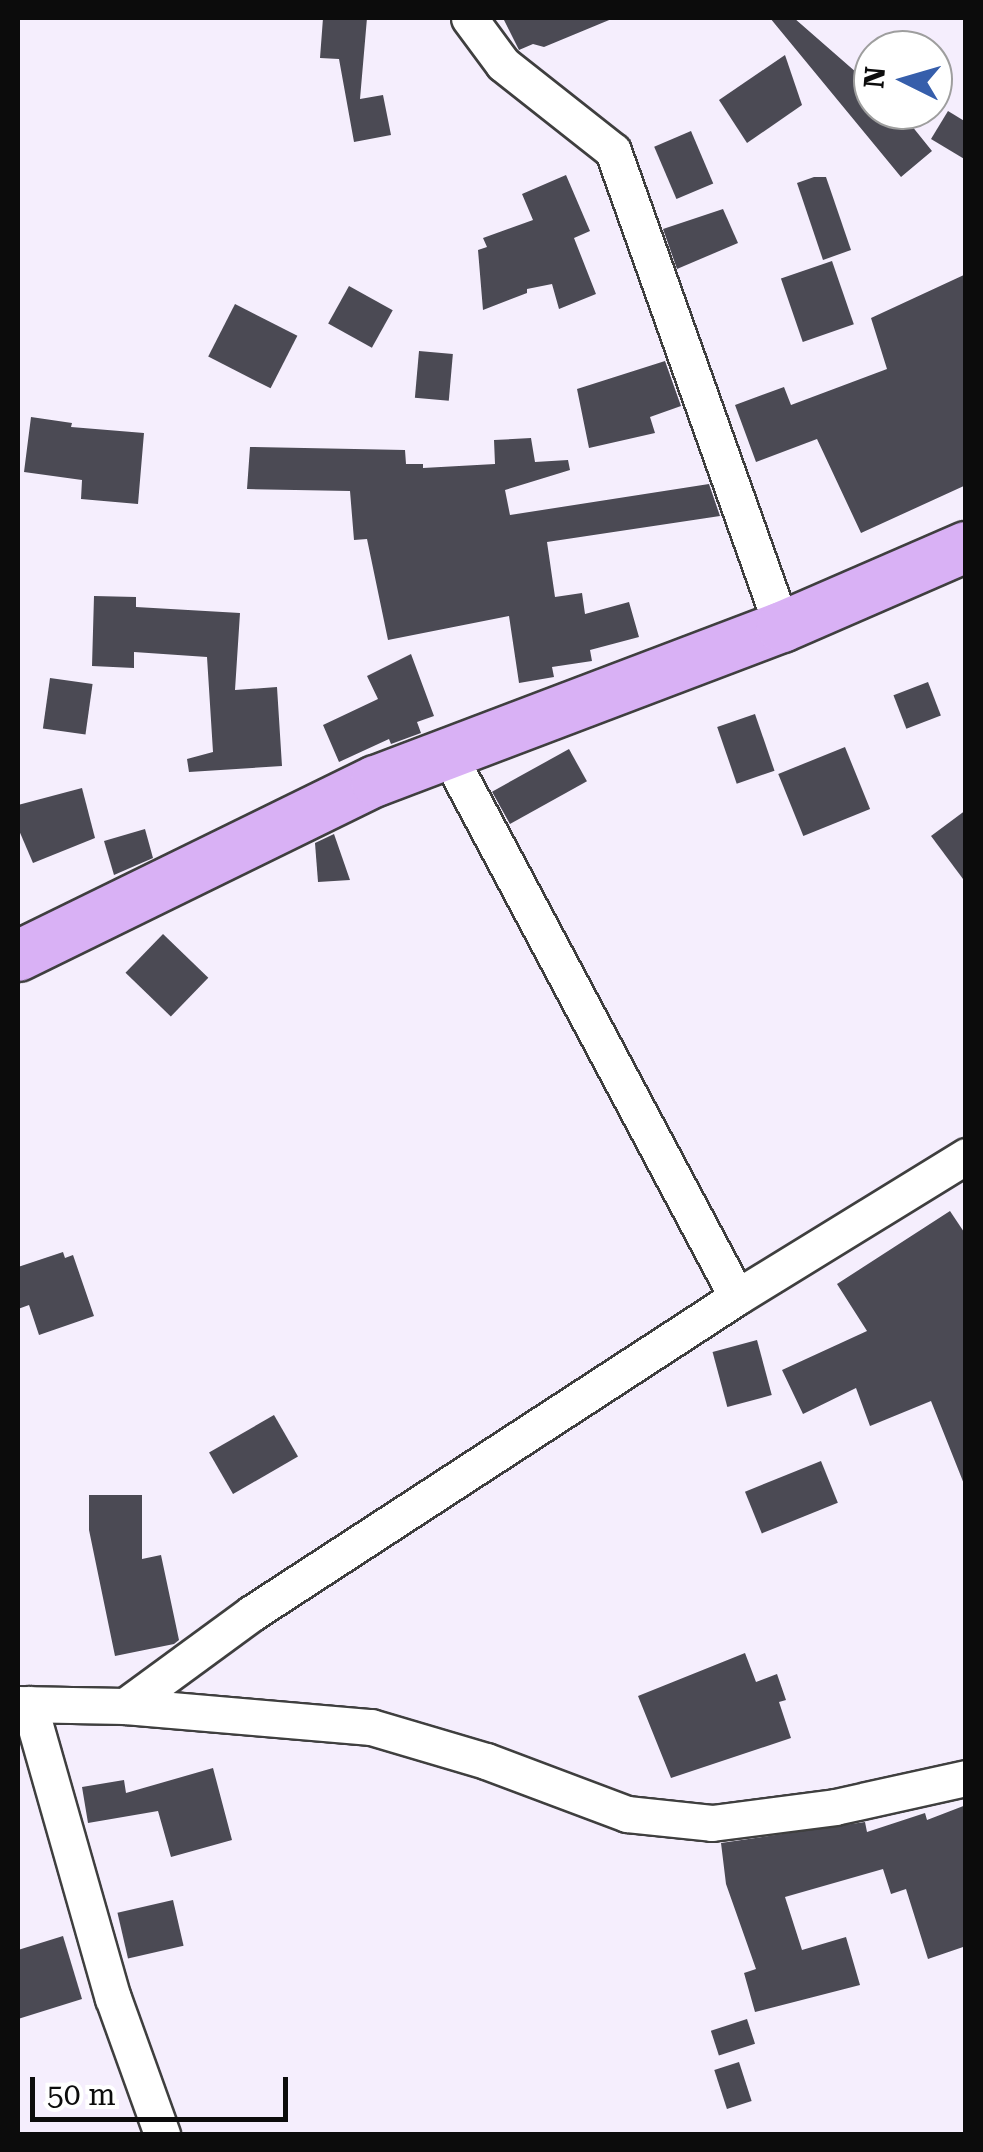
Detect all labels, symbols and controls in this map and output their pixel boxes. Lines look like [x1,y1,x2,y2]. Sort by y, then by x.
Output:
north arrow [853,30,953,130]
text: N [857,65,892,90]
scale bar [35,2057,292,2119]
text: 50 m [47,2077,116,2112]

